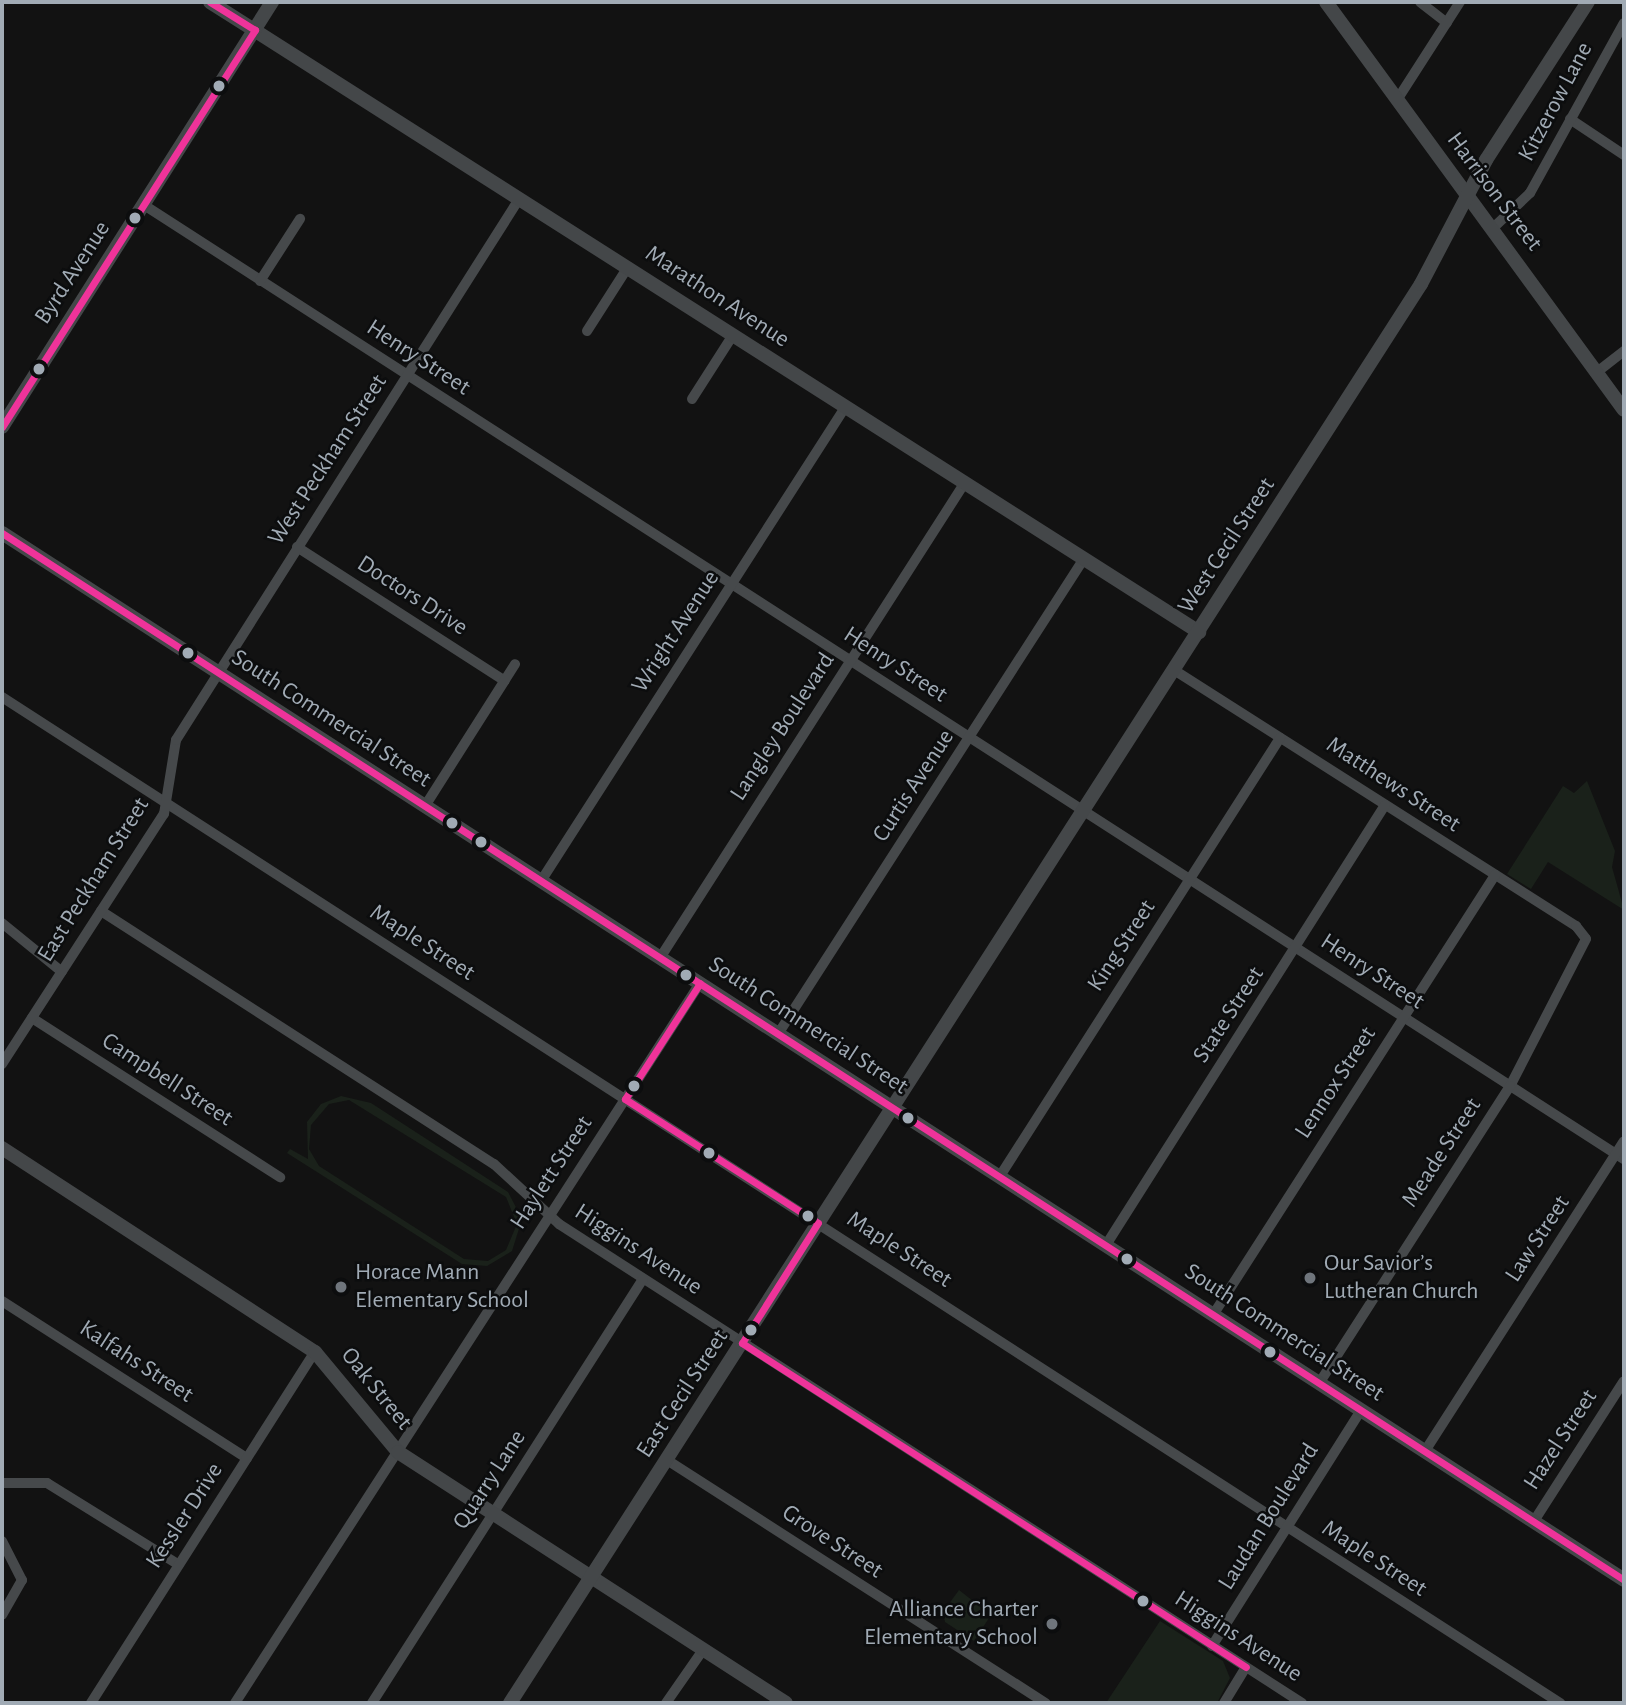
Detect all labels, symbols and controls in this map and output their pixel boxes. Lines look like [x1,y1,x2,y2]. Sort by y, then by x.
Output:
street label: Kitzerow Lane [1513,37,1599,167]
unlabelled marker [212,79,226,93]
street label: Harrison Street [1440,127,1548,257]
unlabelled marker [128,211,142,225]
street label: Byrd Avenue [29,216,117,330]
street label: Marathon Avenue [639,240,795,354]
street label: Henry Street [361,314,475,402]
unlabelled marker [32,362,46,376]
street label: West Peckham Street [262,369,394,551]
street label: West Cecil Street [1172,473,1282,619]
street label: Doctors Drive [351,550,473,642]
street label: Wright Avenue [626,566,726,698]
street label: Henry Street [838,621,952,709]
street label: South Commercial Street [226,644,436,794]
unlabelled marker [181,646,195,660]
street label: Langley Boulevard [724,648,842,806]
street label: Curtis Avenue [867,724,961,848]
street label: Matthews Street [1321,731,1465,839]
street label: East Peckham Street [32,792,156,968]
unlabelled marker [445,816,459,830]
unlabelled marker [474,835,488,849]
street label: King Street [1082,895,1162,997]
street label: Maple Street [364,898,480,988]
street label: Henry Street [1315,928,1429,1016]
street label: South Commercial Street [703,951,913,1101]
street label: State Street [1187,961,1271,1069]
unlabelled marker [679,968,693,982]
street label: Lennox Street [1289,1022,1383,1144]
street label: Campbell Street [96,1027,238,1133]
unlabelled marker [627,1079,641,1093]
street label: Meade Street [1396,1093,1488,1213]
street label: Haylett Street [505,1111,599,1235]
unlabelled marker [901,1111,915,1125]
unlabelled marker [702,1146,716,1160]
street label: Law Street [1499,1190,1577,1288]
street label: Higgins Avenue [569,1198,707,1302]
street label: Maple Street [841,1205,957,1295]
unlabelled marker [801,1209,815,1223]
place label: Our Savior’s Lutheran Church [1324,1250,1479,1306]
unlabelled marker [1120,1252,1134,1266]
street label: South Commercial Street [1179,1258,1389,1408]
place label: Horace Mann Elementary School [355,1259,529,1315]
marker: Our Savior’s Lutheran Church [1302,1270,1318,1286]
marker: Horace Mann Elementary School [333,1279,349,1295]
street label: Kalfahs Street [74,1315,198,1409]
unlabelled marker [744,1323,758,1337]
street label: East Cecil Street [631,1324,735,1464]
street label: Oak Street [334,1342,418,1436]
unlabelled marker [1263,1345,1277,1359]
street label: Hazel Street [1518,1384,1604,1496]
street label: Quarry Lane [447,1425,533,1535]
street label: Laudan Boulevard [1212,1438,1326,1596]
street label: Kessler Drive [140,1458,230,1574]
street label: Grove Street [776,1499,888,1585]
street label: Maple Street [1316,1514,1432,1604]
street label: Higgins Avenue [1169,1585,1307,1689]
unlabelled marker [1136,1594,1150,1608]
place label: Alliance Charter Elementary School [864,1596,1038,1652]
marker: Alliance Charter Elementary School [1044,1616,1060,1632]

